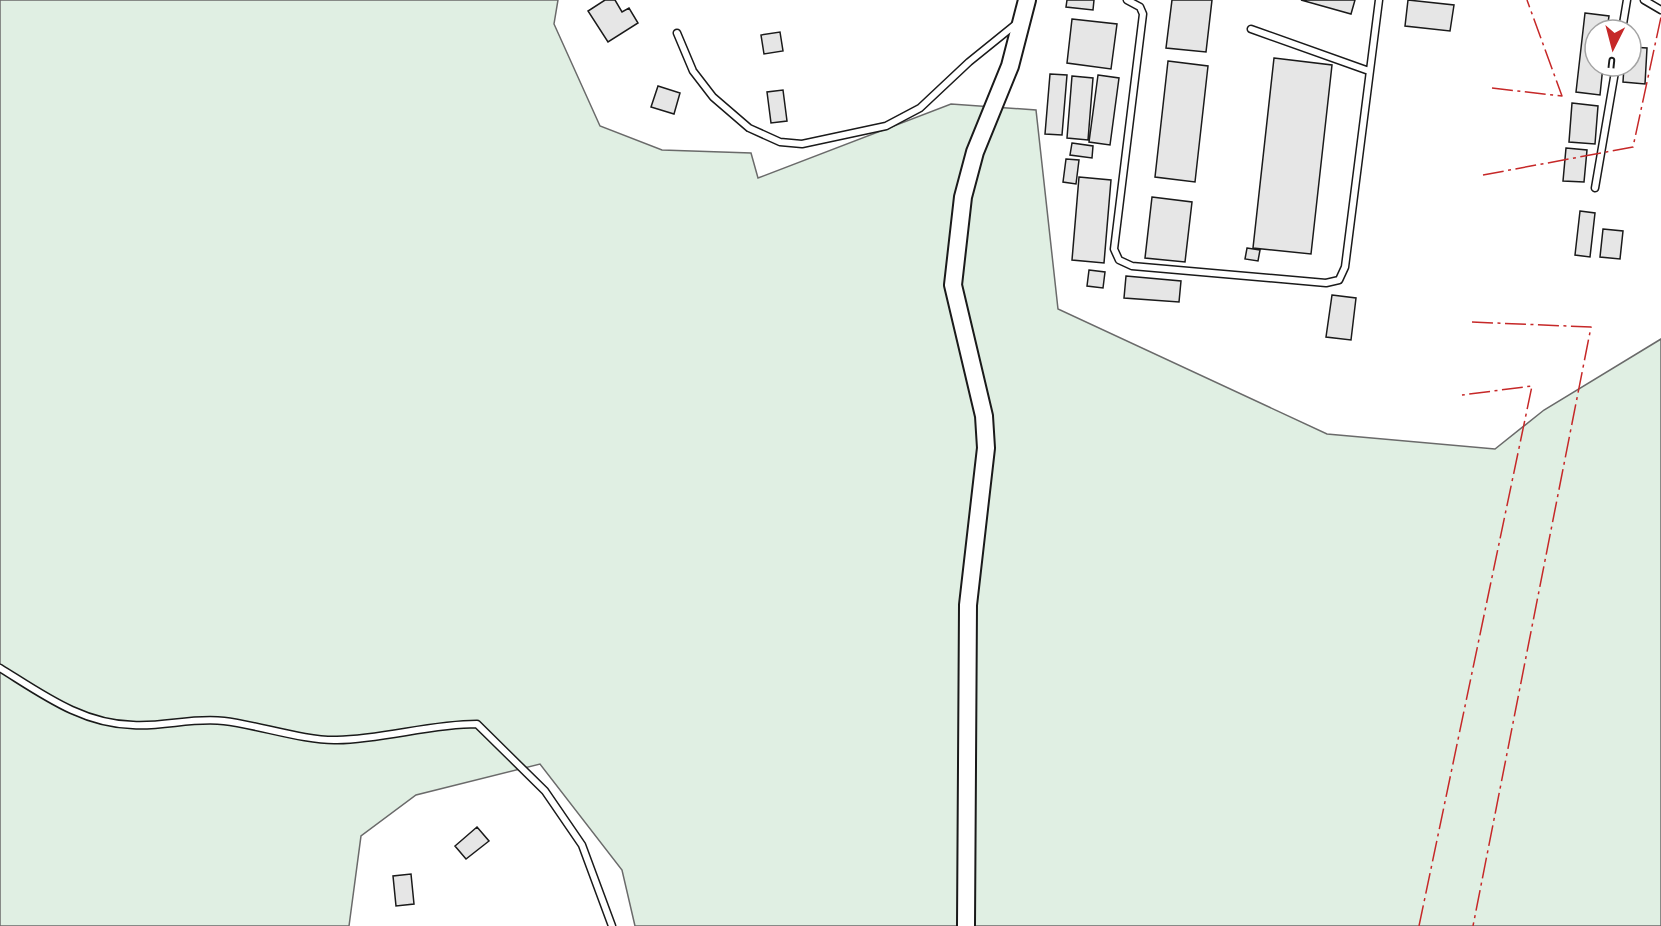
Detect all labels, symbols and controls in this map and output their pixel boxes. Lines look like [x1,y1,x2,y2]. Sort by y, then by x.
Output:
north arrow [1583,18,1643,78]
text: U [1606,53,1617,73]

